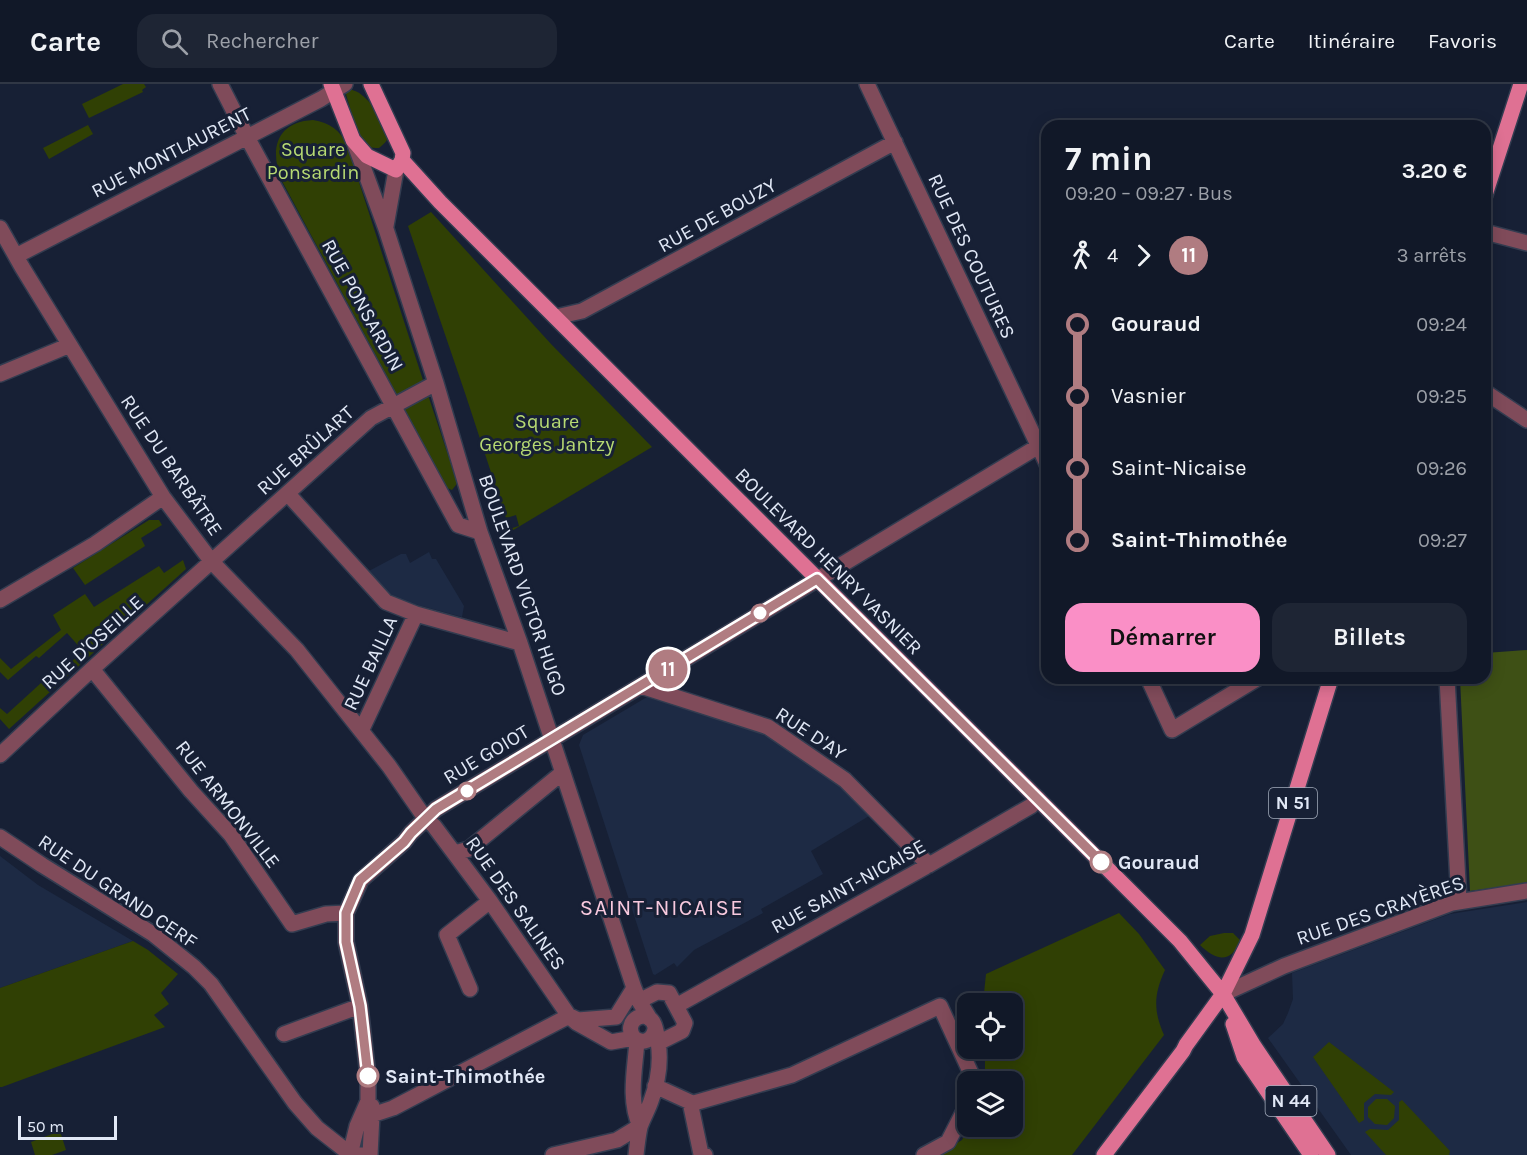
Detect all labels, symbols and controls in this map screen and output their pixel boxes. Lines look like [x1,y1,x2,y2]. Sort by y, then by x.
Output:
search box [137,14,557,68]
text: Carte [30,25,101,58]
icon: search [158,25,191,58]
text: Rechercher [206,28,319,54]
text: Carte [1224,29,1275,53]
text: Itinéraire [1308,29,1395,53]
text: Favoris [1428,29,1497,53]
street label: RUE MONTLAURENT [88,102,255,203]
park label: Square Ponsardin [267,138,359,184]
text: 7 min [1065,140,1152,178]
text: 3.20 € [1402,158,1467,184]
street label: RUE DES COUTURES [923,170,1020,342]
street label: RUE DE BOUZY [654,173,780,257]
text: 09:20 – 09:27 · Bus [1065,182,1233,205]
street label: RUE PONSARDIN [317,235,408,375]
icon: walk [1065,239,1098,272]
icon: forward [1127,239,1160,272]
text: 11 [1181,243,1196,267]
text: 4 [1107,244,1118,267]
text: 3 arrêts [1397,244,1467,267]
text: Gouraud [1111,311,1201,337]
text: 09:24 [1416,313,1467,336]
text: Vasnier [1111,383,1185,409]
text: 09:25 [1416,385,1467,408]
street label: RUE DU BARBÂTRE [116,390,227,540]
street label: RUE BRÛLART [252,400,358,500]
park label: Square Georges Jantzy [479,410,615,456]
text: Saint-Nicaise [1111,455,1247,481]
text: 09:26 [1416,457,1467,480]
street label: BOULEVARD HENRY VASNIER [731,463,927,659]
street label: BOULEVARD VICTOR HUGO [474,471,571,699]
text: Saint-Thimothée [1111,527,1287,553]
text: 09:27 [1418,529,1467,552]
street label: RUE D'OSEILLE [37,591,148,694]
button: Démarrer [1065,603,1260,672]
button: Billets [1272,603,1467,672]
unlabelled marker [751,604,769,622]
street label: RUE BAILLA [339,613,402,714]
line badge: 11 [641,650,695,688]
text: 11 [661,657,675,681]
street label: RUE D'AY [771,702,850,765]
street label: RUE GOIOT [439,720,533,789]
street label: RUE ARMONVILLE [171,736,284,873]
unlabelled marker [458,782,476,800]
road number: N 51 [1269,788,1317,818]
street label: RUE DU GRAND CERF [34,830,202,953]
street label: RUE DES SALINES [461,832,570,975]
street label: RUE SAINT-NICAISE [767,834,930,938]
marker: Gouraud [1090,851,1112,873]
place label: Gouraud [1118,851,1200,874]
street label: RUE DES CRAYÈRES [1293,870,1467,950]
district label: SAINT-NICAISE [580,895,744,921]
map controls [957,993,1023,1137]
button: locate [957,993,1023,1059]
marker: Saint-Thimothée [357,1065,379,1087]
place label: Saint-Thimothée [385,1065,545,1088]
button: layers [957,1071,1023,1137]
road number: N 44 [1266,1086,1316,1116]
scale bar [18,1113,117,1140]
text: 50 m [27,1117,64,1136]

